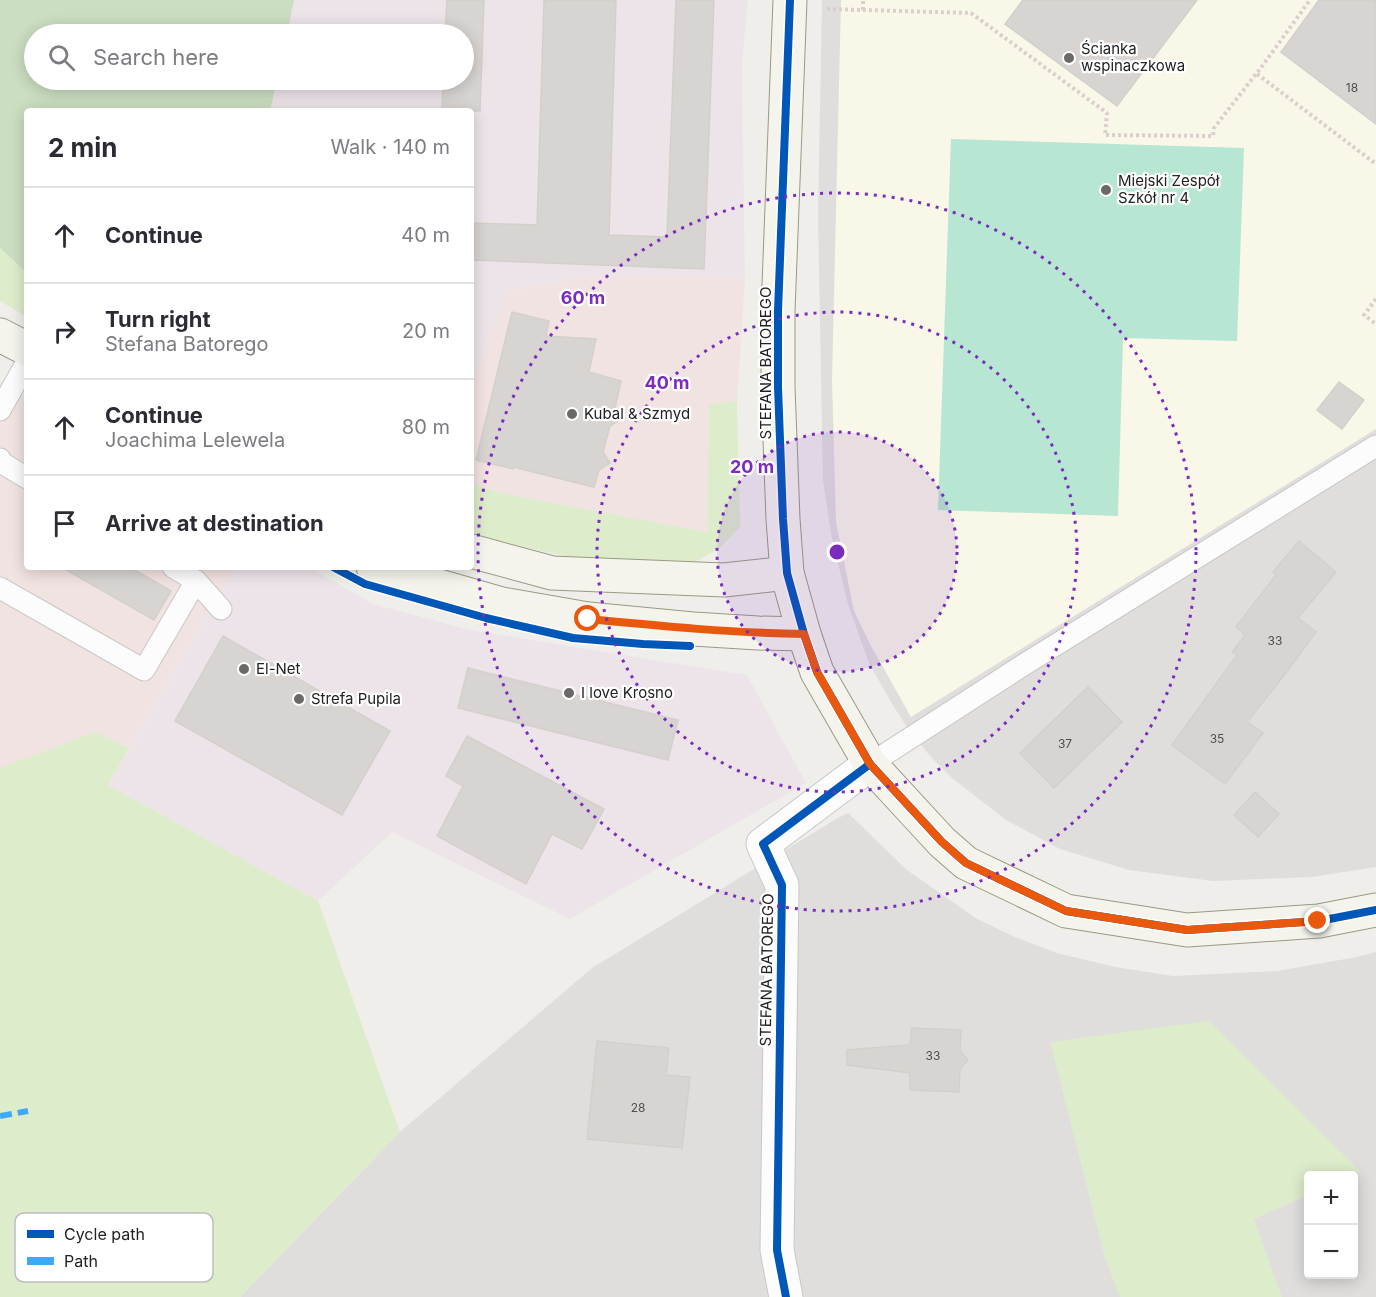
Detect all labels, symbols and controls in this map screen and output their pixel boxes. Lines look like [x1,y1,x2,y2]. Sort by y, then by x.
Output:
search box [24,24,474,90]
place label: Ścianka wspinaczkowa [1081,39,1185,75]
icon: search [45,41,78,74]
text: Search here [93,44,219,70]
marker: Ścianka wspinaczkowa [1062,51,1076,65]
house number: 18 [1346,80,1358,95]
text: 2 min [48,132,118,163]
text: Walk · 140 m [330,135,450,159]
place label: Miejski Zespół Szkół nr 4 [1118,171,1220,207]
marker: Miejski Zespół Szkół nr 4 [1099,183,1113,197]
icon: ahead [48,219,81,252]
text: Continue [105,222,203,248]
text: 40 m [401,223,450,247]
text: 60 m [561,287,605,308]
street label: STEFANA BATOREGO [756,287,775,439]
text: Turn right [105,306,211,332]
icon: right [48,315,81,348]
text: 20 m [402,319,450,343]
text: Stefana Batorego [105,332,269,356]
text: 40 m [645,372,690,393]
text: Continue [105,402,203,428]
place label: Kubal & Szmyd [584,404,690,423]
marker: Kubal & Szmyd [565,407,579,421]
icon: ahead [48,411,81,444]
text: 80 m [402,415,450,439]
text: Joachima Lelewela [105,428,285,452]
text: 20 m [730,456,774,477]
icon: arrive [48,507,81,540]
text: Arrive at destination [105,510,324,536]
centre of rings [827,542,847,562]
route start [574,605,600,631]
house number: 33 [1268,633,1282,648]
place label: El-Net [256,659,301,678]
marker: El-Net [237,662,251,676]
place label: I love Krosno [581,683,673,702]
marker: I love Krosno [562,686,576,700]
place label: Strefa Pupila [311,689,401,708]
marker: Strefa Pupila [292,692,306,706]
house number: 35 [1210,731,1224,746]
house number: 37 [1058,736,1072,751]
street label: STEFANA BATOREGO [756,893,777,1047]
route end [1304,907,1330,933]
house number: 33 [926,1048,940,1063]
house number: 28 [631,1100,645,1115]
map controls [1304,1171,1358,1279]
button: + [1304,1171,1358,1225]
legend [15,1213,213,1282]
text: Cycle path [64,1224,145,1244]
button: − [1304,1225,1358,1279]
text: Path [64,1251,98,1271]

